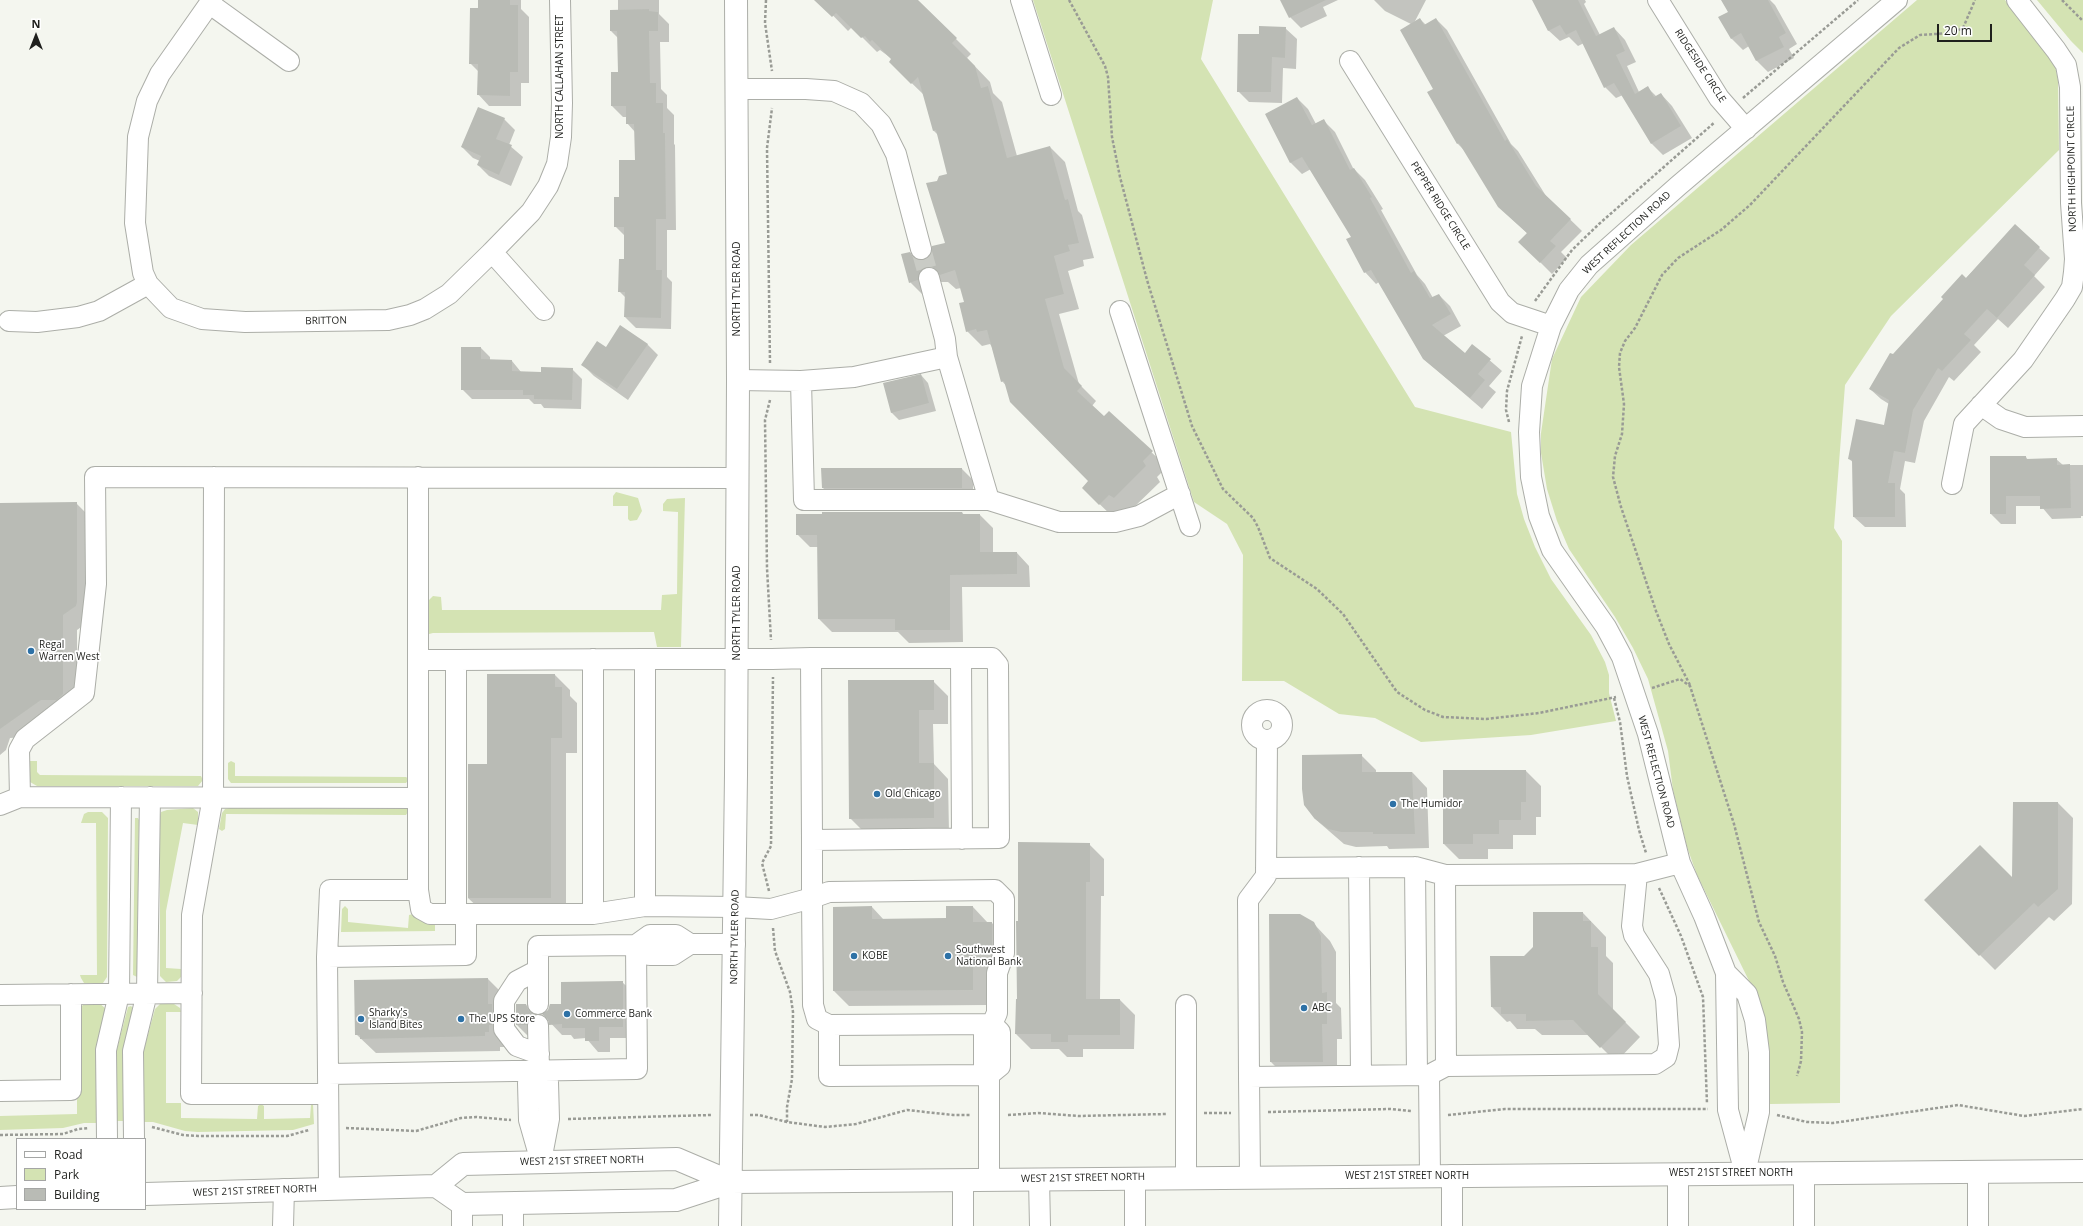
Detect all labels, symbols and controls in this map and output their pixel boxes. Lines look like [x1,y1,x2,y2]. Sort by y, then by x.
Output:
street label: NORTH CALLAHAN STREET [554,15,566,139]
north arrow [16,16,56,56]
text: N [32,16,40,31]
scale bar [1939,16,1994,42]
text: 20 m [1944,22,1972,39]
street label: RIDGESIDE CIRCLE [1672,27,1728,105]
street label: NORTH HIGHPOINT CIRCLE [2065,106,2079,232]
street label: PEPPER RIDGE CIRCLE [1408,160,1472,252]
street label: WEST REFLECTION ROAD [1580,189,1674,277]
street label: NORTH TYLER ROAD [731,241,743,337]
street label: BRITTON [305,315,347,327]
street label: NORTH TYLER ROAD [731,565,743,661]
place label: Regal Warren West [39,639,99,662]
marker: Regal Warren West [26,646,36,656]
street label: WEST REFLECTION ROAD [1635,714,1677,830]
place label: Old Chicago [885,788,941,800]
marker: Old Chicago [872,789,882,799]
place label: The Humidor [1401,798,1462,810]
marker: The Humidor [1388,799,1398,809]
street label: NORTH TYLER ROAD [728,889,742,985]
place label: Southwest National Bank [956,944,1021,968]
place label: KOBE [862,950,888,962]
marker: KOBE [849,951,859,961]
marker: Southwest National Bank [943,951,953,961]
place label: ABC [1312,1002,1331,1014]
marker: ABC [1299,1003,1309,1013]
place label: Sharky's Island Bites [369,1007,422,1030]
place label: Commerce Bank [575,1008,652,1020]
marker: Commerce Bank [562,1009,572,1019]
place label: The UPS Store [469,1013,535,1025]
marker: Sharky's Island Bites [356,1014,366,1024]
marker: The UPS Store [456,1014,466,1024]
legend [16,1138,146,1210]
text: Road [54,1146,83,1163]
street label: WEST 21ST STREET NORTH [520,1154,644,1168]
text: Park [54,1166,79,1183]
street label: WEST 21ST STREET NORTH [1669,1167,1793,1179]
street label: WEST 21ST STREET NORTH [1345,1170,1469,1182]
street label: WEST 21ST STREET NORTH [1021,1171,1145,1185]
street label: WEST 21ST STREET NORTH [193,1183,317,1199]
text: Building [54,1186,99,1203]

